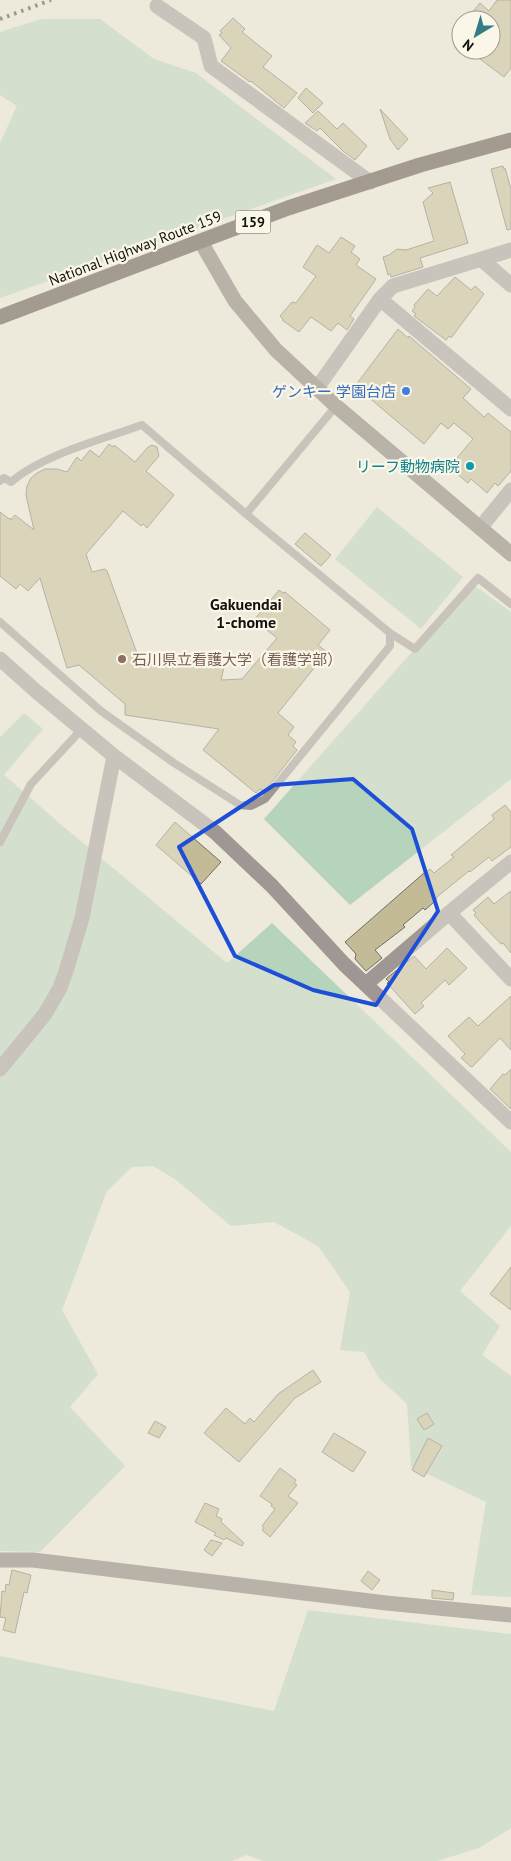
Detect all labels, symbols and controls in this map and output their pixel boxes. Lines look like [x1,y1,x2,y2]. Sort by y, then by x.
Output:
north arrow [451,10,501,60]
text: N [459,35,477,55]
street label: National Highway Route 159 [46,206,224,290]
road number: 159 [236,210,270,233]
place label: ゲンキー 学園台店 [272,382,396,401]
marker: ゲンキー 学園台店 [400,385,412,397]
place label: リーフ動物病院 [356,457,460,476]
marker: リーフ動物病院 [464,460,476,472]
district label: Gakuendai 1-chome [210,594,282,632]
place label: 石川県立看護大学（看護学部） [132,650,342,669]
marker: 石川県立看護大学（看護学部） [116,653,128,665]

